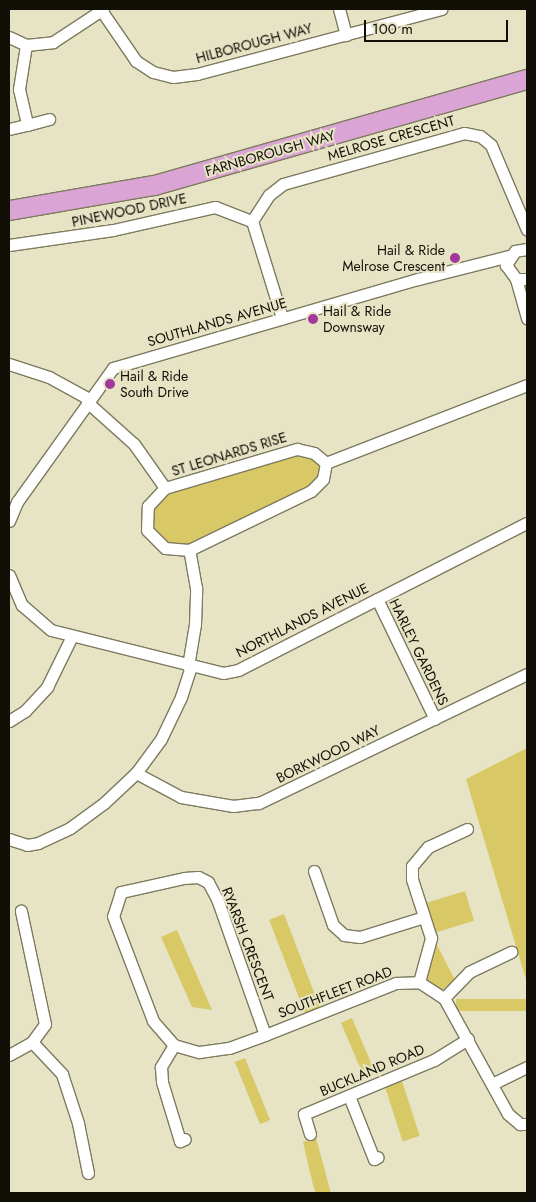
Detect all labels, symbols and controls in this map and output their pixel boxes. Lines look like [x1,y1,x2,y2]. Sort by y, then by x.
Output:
scale bar [366,10,510,42]
text: 100 m [372,18,413,40]
street label: HILBOROUGH WAY [194,19,314,67]
street label: MELROSE CRESCENT [326,112,456,164]
street label: FARNBOROUGH WAY [203,126,337,180]
street label: PINEWOOD DRIVE [70,190,188,230]
place label: Hail & Ride Melrose Crescent [342,242,445,274]
marker: Hail & Ride Melrose Crescent [449,252,461,264]
street label: SOUTHLANDS AVENUE [145,294,289,350]
place label: Hail & Ride Downsway [323,303,391,336]
marker: Hail & Ride Downsway [307,313,319,325]
place label: Hail & Ride South Drive [120,368,189,401]
marker: Hail & Ride South Drive [104,378,116,390]
street label: ST LEONARDS RISE [169,429,289,479]
street label: NORTHLANDS AVENUE [233,579,371,661]
street label: HARLEY GARDENS [386,596,452,708]
street label: BORKWOOD WAY [273,722,383,786]
street label: RYARSH CRESCENT [219,885,277,1003]
street label: SOUTHFLEET ROAD [276,963,394,1021]
street label: BUCKLAND ROAD [317,1040,427,1100]

